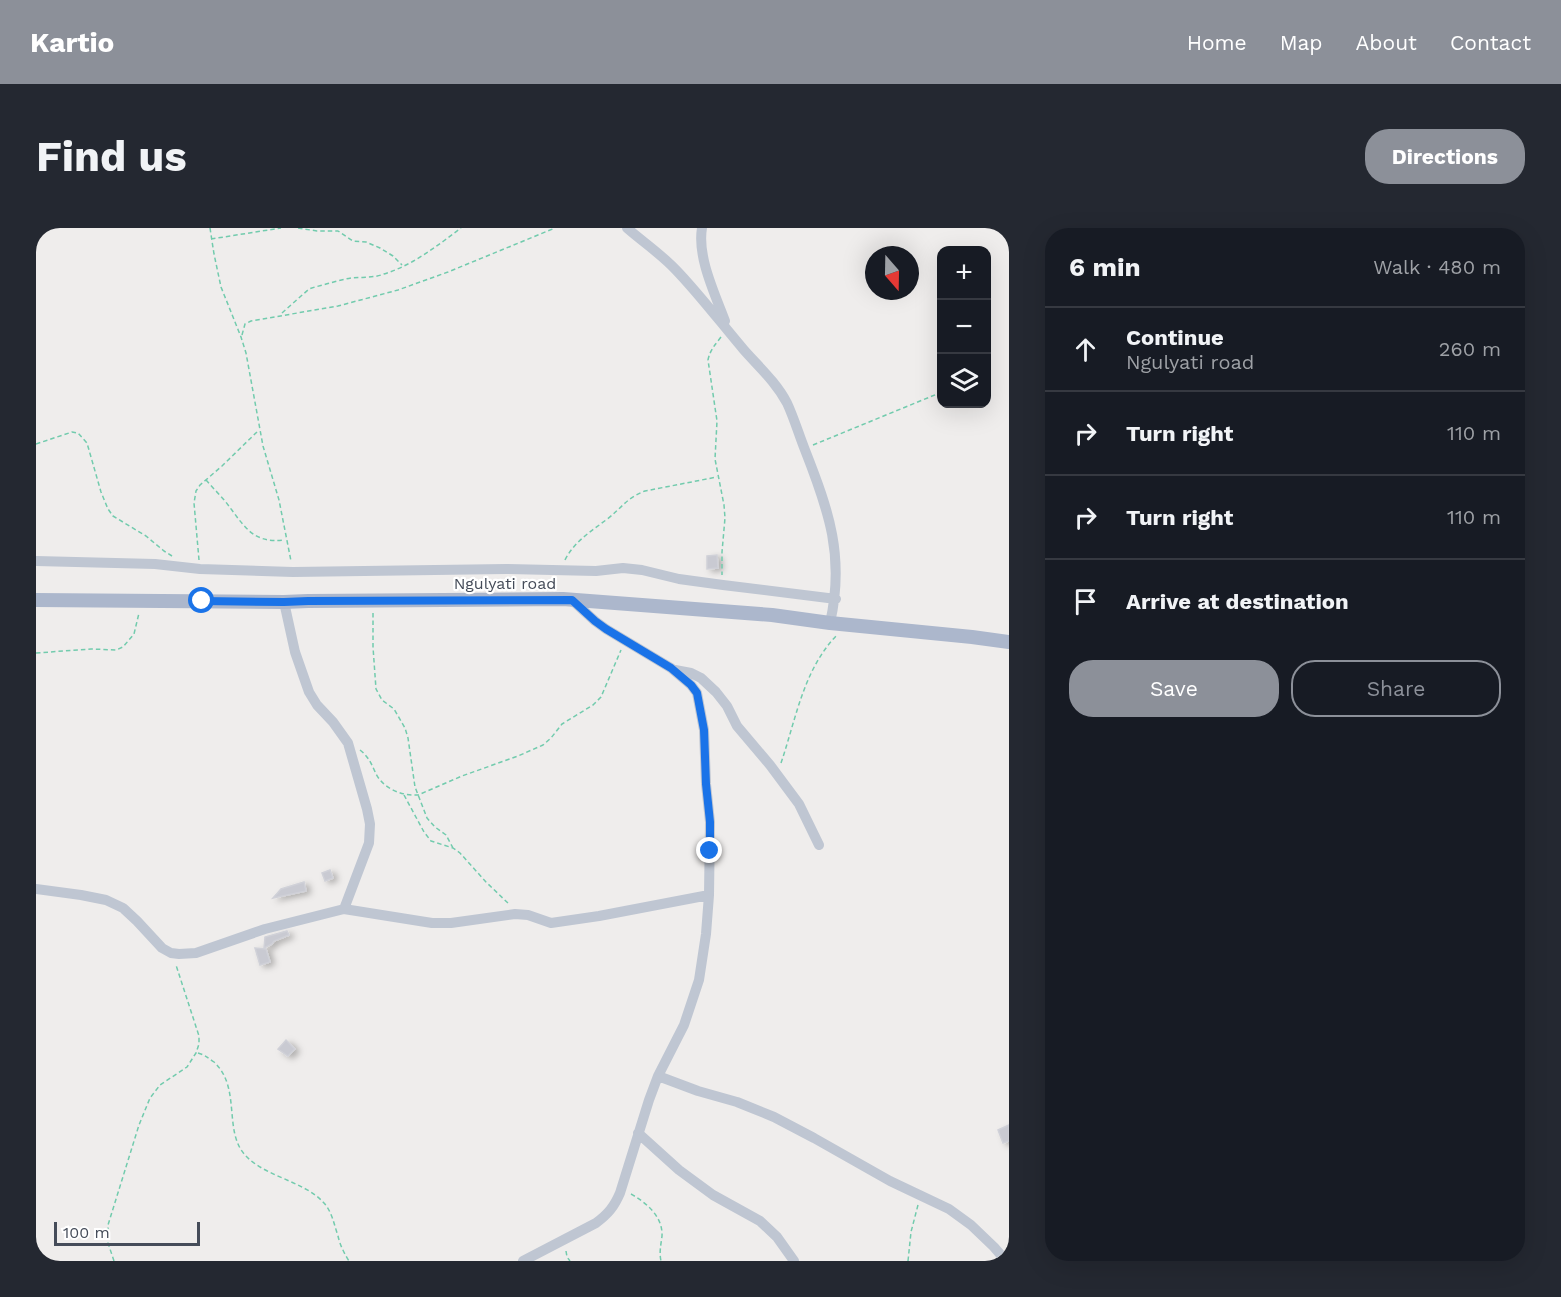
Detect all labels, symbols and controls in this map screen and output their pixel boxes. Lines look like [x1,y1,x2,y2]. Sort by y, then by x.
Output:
text: Kartio [30,26,114,59]
text: Home [1187,30,1247,55]
text: Map [1280,30,1323,55]
text: About [1356,30,1417,55]
text: Contact [1450,30,1531,55]
button: Directions [1365,129,1525,184]
text: Find us [36,132,187,181]
north arrow [865,246,919,300]
map controls [937,246,991,408]
button: + [937,246,991,300]
text: 6 min [1069,252,1141,282]
text: Walk · 480 m [1373,255,1501,279]
button: − [937,300,991,354]
text: Continue [1126,325,1224,350]
icon: ahead [1069,333,1102,366]
text: 260 m [1439,337,1501,361]
text: Ngulyati road [1126,350,1254,374]
button: layers [937,354,991,408]
icon: right [1069,417,1102,450]
text: Turn right [1126,421,1233,446]
text: 110 m [1447,421,1501,445]
icon: right [1069,501,1102,534]
text: Turn right [1126,505,1233,530]
text: 110 m [1447,505,1501,529]
street label: Ngulyati road [454,574,556,593]
icon: arrive [1069,585,1102,618]
route start [188,587,214,613]
text: Arrive at destination [1126,589,1349,614]
button: Save [1069,660,1279,717]
button: Share [1291,660,1501,717]
route end [696,837,722,863]
scale bar [54,1219,200,1246]
text: 100 m [63,1223,110,1242]

